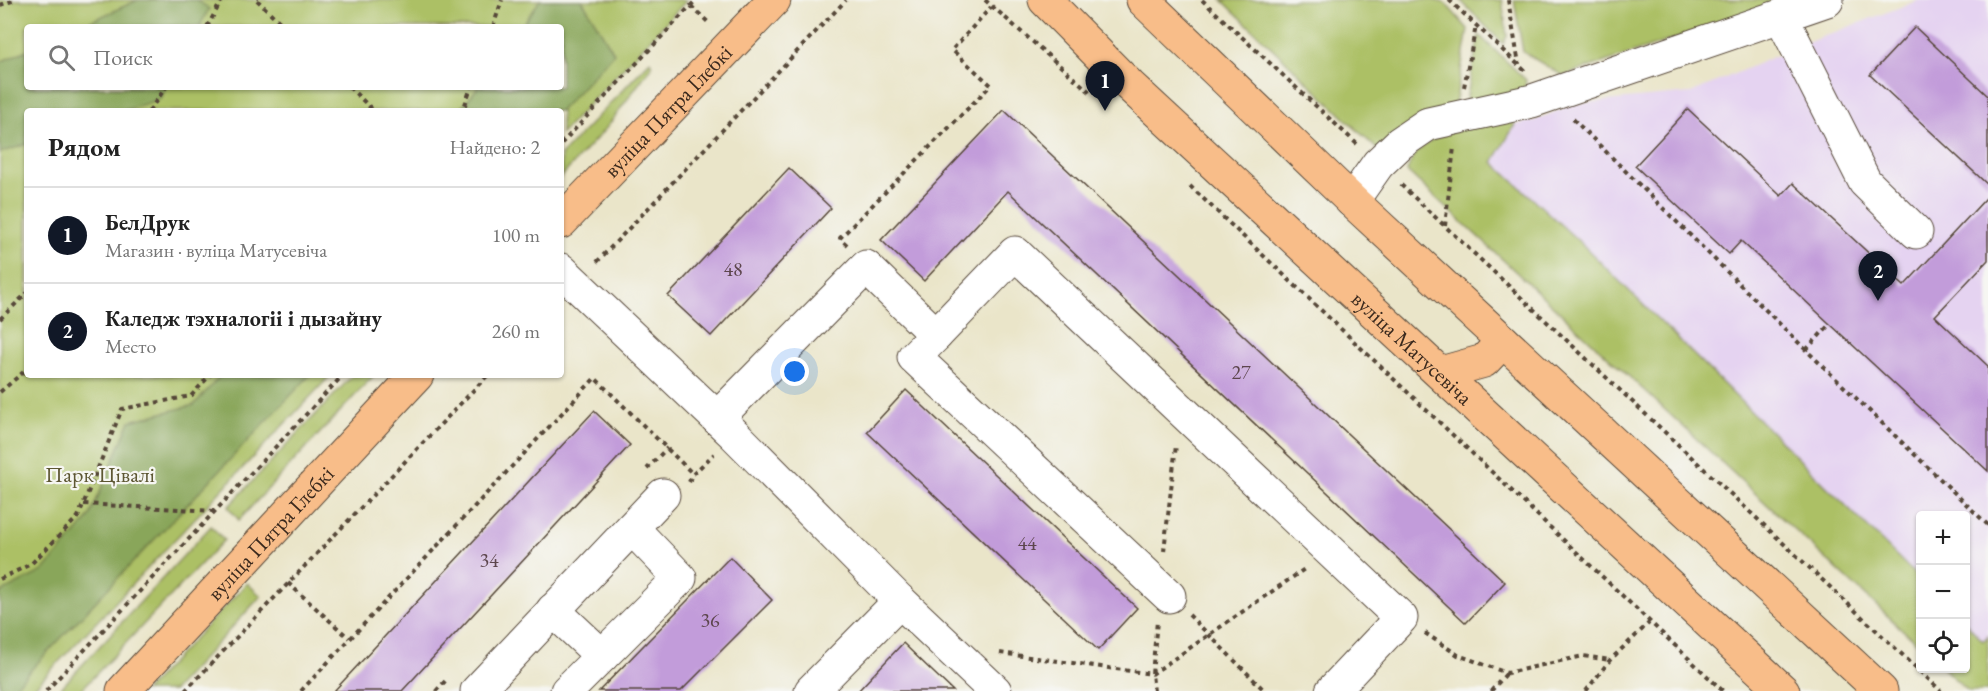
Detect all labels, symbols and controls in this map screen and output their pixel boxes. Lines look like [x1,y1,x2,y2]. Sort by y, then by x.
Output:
search box [24,24,564,90]
street label: вуліца Пятра Глебкі [597,38,738,184]
icon: search [45,41,78,74]
text: Поиск [93,43,153,72]
pin: 1 [1086,62,1124,111]
text: Рядом [48,130,121,164]
text: Найдено: 2 [449,134,540,160]
text: БелДрук [105,208,190,237]
text: 1 [62,222,73,248]
text: 100 m [492,222,540,248]
text: Магазин · вуліца Матусевіча [105,237,327,263]
pin: 2 [1858,252,1898,301]
house number: 48 [723,256,743,282]
street label: вуліца Матусевіча [1346,284,1479,411]
text: Каледж тэхналогіі і дызайну [105,304,382,333]
text: 2 [62,318,73,344]
text: 260 m [492,318,540,344]
text: Место [105,333,156,359]
your location [780,357,809,386]
house number: 27 [1231,359,1251,385]
street label: вуліца Пятра Глебкі [200,459,340,606]
park label: Парк Цівалі [45,460,155,489]
map controls [1916,511,1970,673]
button: + [1916,511,1970,565]
house number: 44 [1017,530,1037,556]
house number: 34 [479,547,499,573]
button: − [1916,565,1970,619]
house number: 36 [700,607,720,633]
button: locate [1916,619,1970,673]

